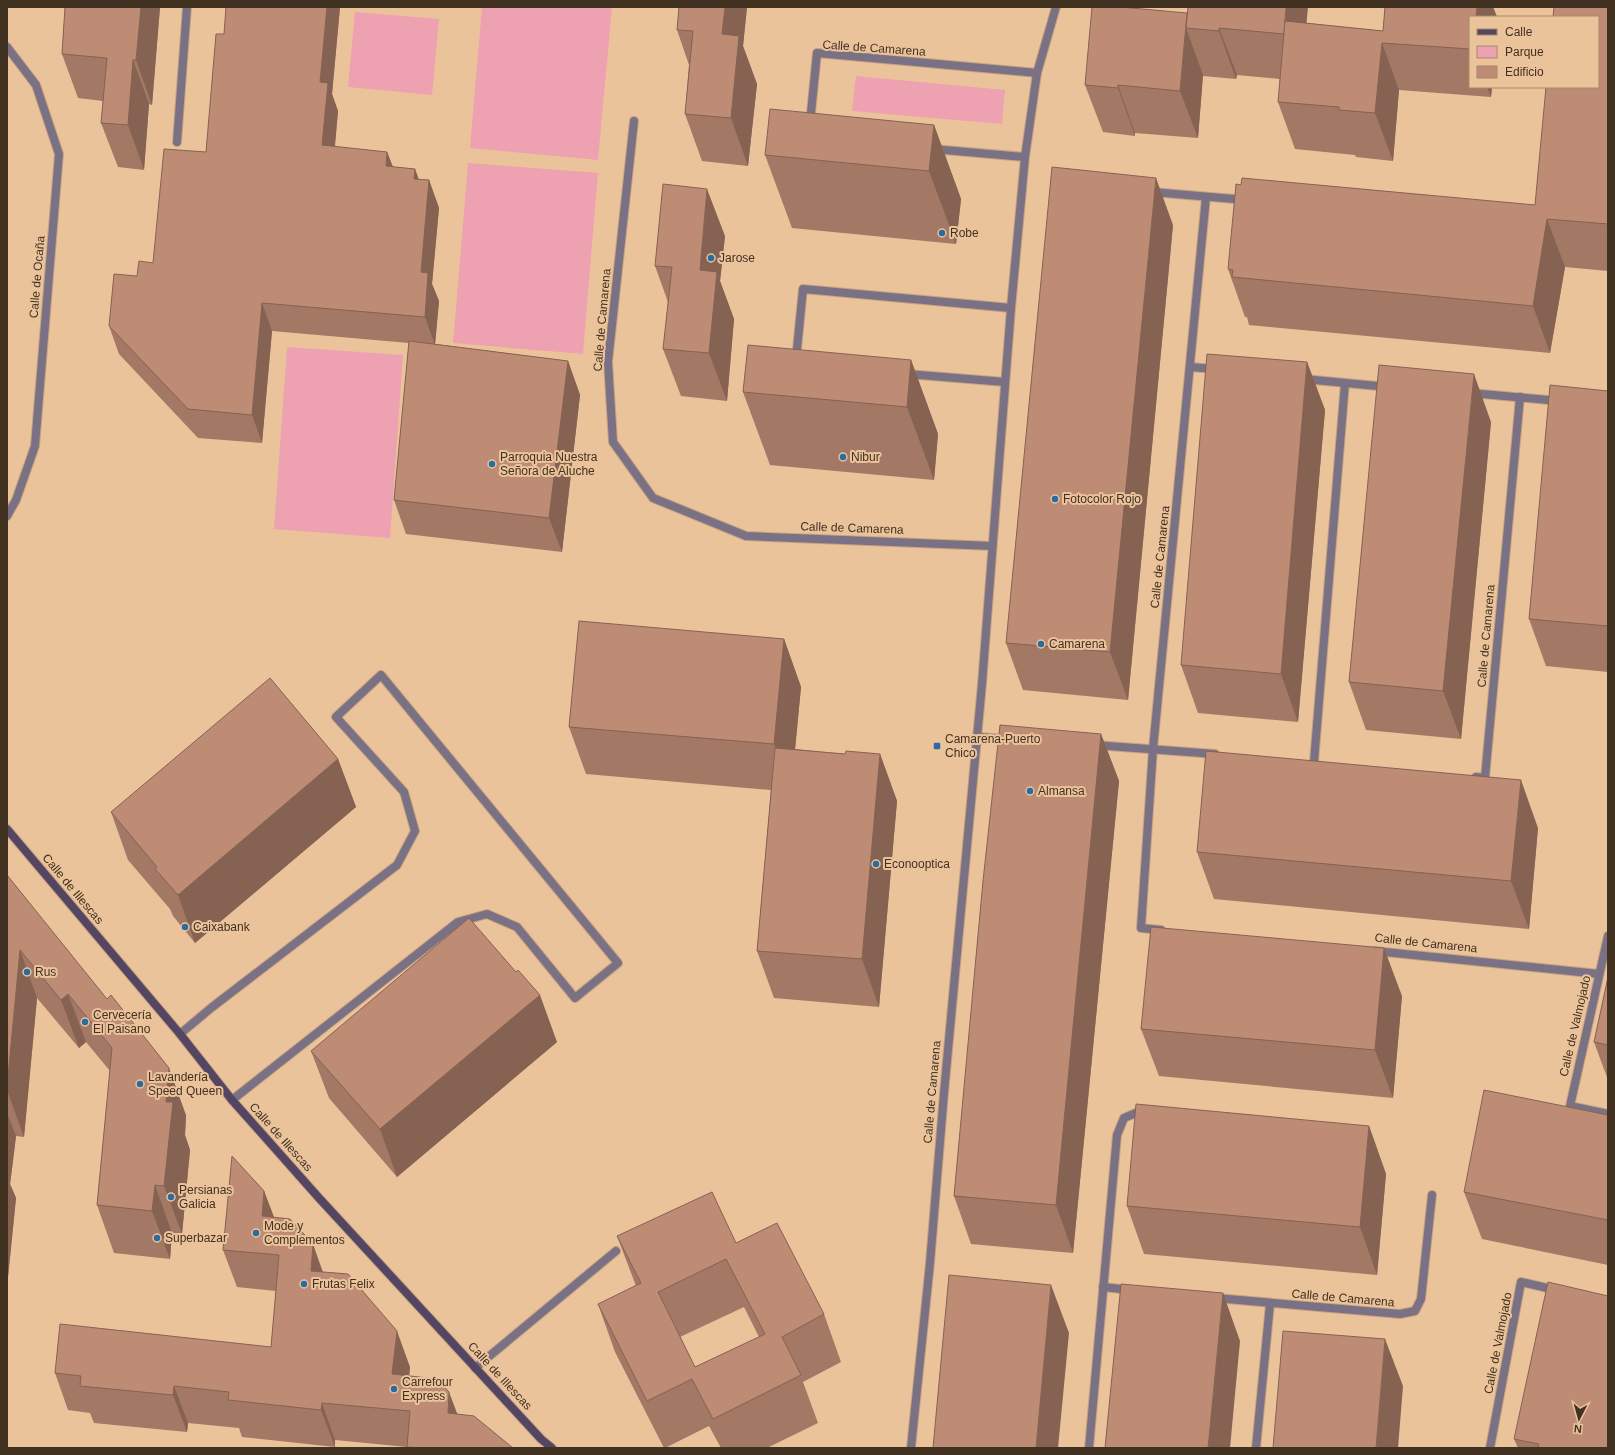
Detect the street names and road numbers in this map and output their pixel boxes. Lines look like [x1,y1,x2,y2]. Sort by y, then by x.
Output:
street label: Calle de Camarena [822,37,926,59]
street label: Calle de Ocaña [26,235,48,319]
street label: Calle de Camarena [591,268,614,372]
street label: Calle de Camarena [1148,505,1172,609]
street label: Calle de Camarena [800,519,904,537]
street label: Calle de Camarena [1475,584,1498,688]
street label: Calle de Illescas [40,851,106,927]
street label: Calle de Camarena [1374,931,1478,955]
street label: Calle de Valmojado [1557,974,1593,1078]
street label: Calle de Camarena [921,1040,944,1144]
street label: Calle de Illescas [247,1100,315,1174]
street label: Calle de Camarena [1291,1287,1395,1310]
street label: Calle de Valmojado [1481,1291,1515,1395]
street label: Calle de Illescas [465,1339,535,1413]

